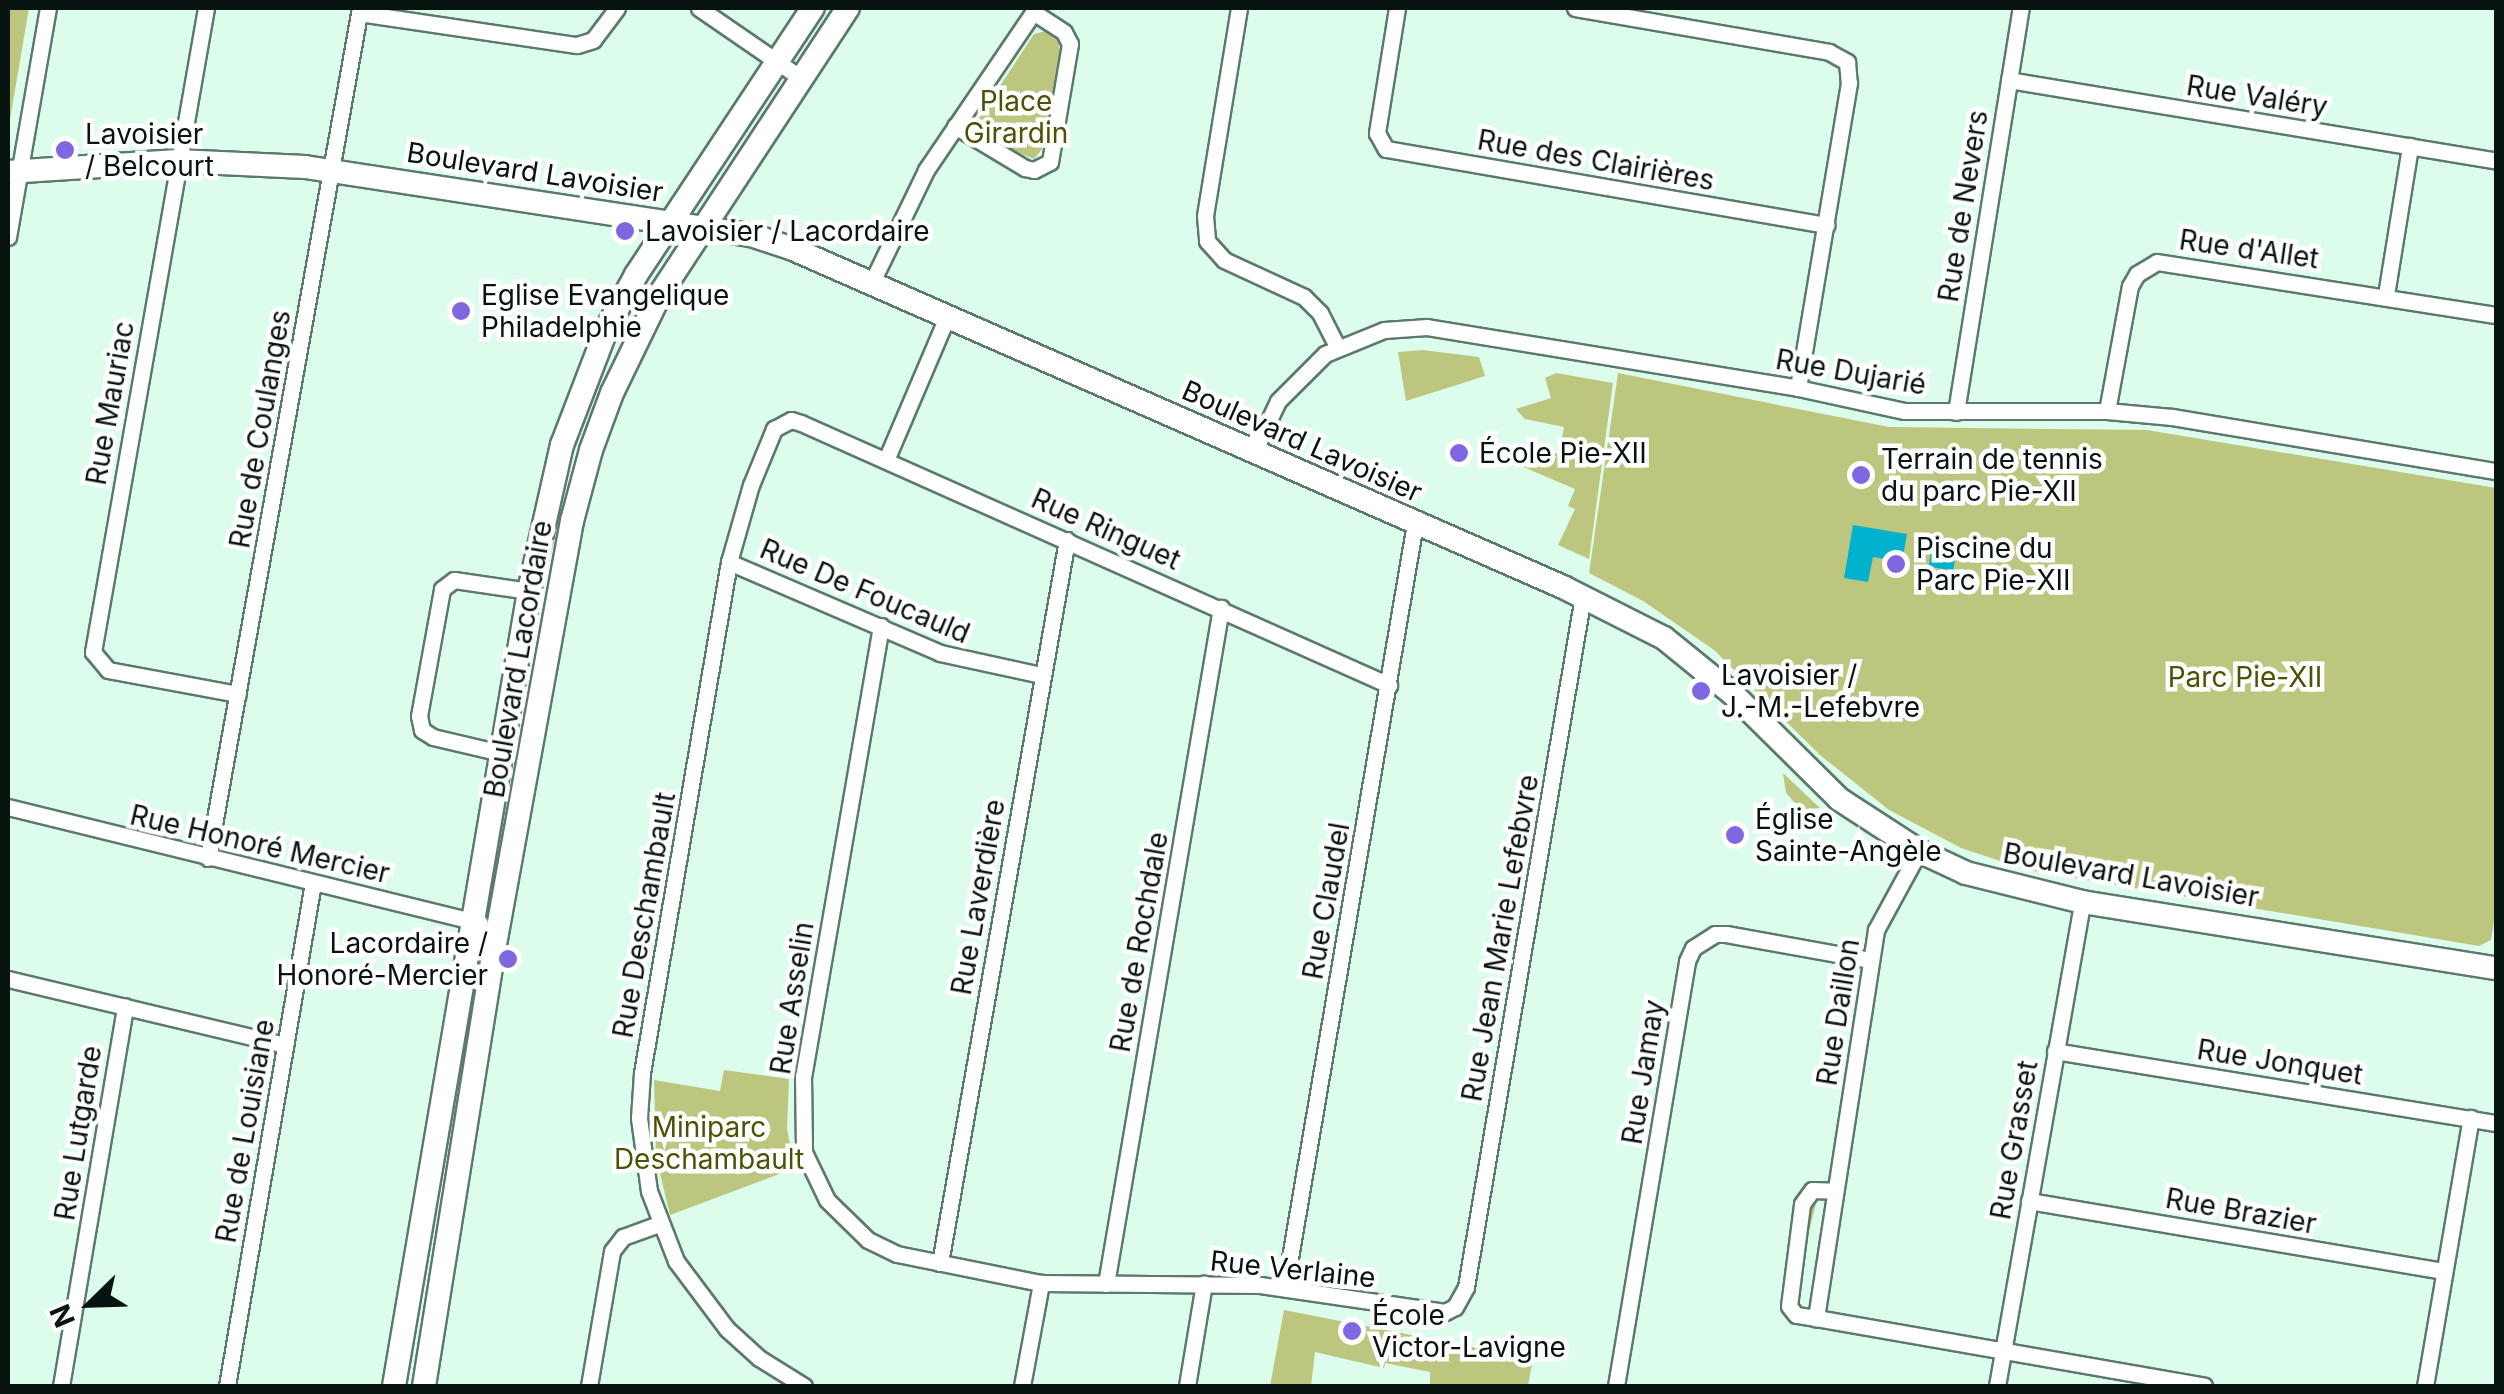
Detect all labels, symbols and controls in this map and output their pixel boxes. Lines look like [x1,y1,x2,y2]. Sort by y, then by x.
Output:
street label: Rue Valéry [2184,68,2330,124]
park label: Place Girardin [964,84,1068,150]
street label: Rue de Nevers [1931,108,1995,304]
place label: Lavoisier / Belcourt [85,117,214,183]
street label: Rue des Clairières [1475,123,1717,197]
street label: Boulevard Lavoisier [404,135,666,209]
marker: Lavoisier / Belcourt [54,139,76,161]
place label: Lavoisier / Lacordaire [645,214,930,248]
marker: Lavoisier / Lacordaire [614,220,636,242]
street label: Rue d'Allet [2177,223,2321,275]
place label: Eglise Evangelique Philadelphie [481,278,729,344]
marker: Eglise Evangelique Philadelphie [450,300,472,322]
street label: Rue de Coulanges [223,307,297,551]
street label: Rue Mauriac [79,318,141,488]
street label: Rue Dujarié [1773,342,1929,402]
street label: Boulevard Lavoisier [1177,373,1427,509]
place label: École Pie-XII [1479,436,1647,470]
marker: École Pie-XII [1448,442,1470,464]
place label: Terrain de tennis du parc Pie-XII [1881,442,2103,508]
marker: Terrain de tennis du parc Pie-XII [1850,464,1872,486]
street label: Rue Ringuet [1026,481,1186,577]
street label: Boulevard Lacordaire [477,518,559,800]
place label: Piscine du Parc Pie-XII [1916,531,2071,597]
street label: Rue De Foucauld [755,532,975,650]
marker: Piscine du Parc Pie-XII [1885,553,1907,575]
place label: Lavoisier / J.-M.-Lefebvre [1721,658,1920,724]
park label: Parc Pie-XII [2168,660,2322,694]
marker: Lavoisier / J.-M.-Lefebvre [1690,680,1712,702]
street label: Rue Jean Marie Lefebvre [1455,772,1545,1104]
street label: Rue Deschambault [606,790,682,1040]
street label: Rue Laverdière [944,797,1012,997]
street label: Rue Honoré Mercier [127,798,393,890]
place label: Église Sainte-Angèle [1755,802,1942,868]
street label: Rue Claudel [1296,820,1356,982]
marker: Église Sainte-Angèle [1724,824,1746,846]
street label: Rue de Rochdale [1103,829,1175,1055]
street label: Boulevard Lavoisier [2001,836,2261,914]
street label: Rue Asselin [763,919,821,1077]
place label: Lacordaire / Honoré-Mercier [276,926,488,992]
street label: Rue Daillon [1810,936,1866,1088]
marker: Lacordaire / Honoré-Mercier [497,948,519,970]
street label: Rue Jamay [1615,997,1671,1147]
street label: Rue de Louisiane [209,1017,281,1245]
street label: Rue Jonquet [2195,1032,2365,1092]
street label: Rue Lutgarde [48,1043,108,1223]
street label: Rue Grasset [1983,1058,2045,1222]
park label: Miniparc Deschambault [614,1110,804,1176]
street label: Rue Brazier [2163,1181,2319,1241]
street label: Rue Verlaine [1209,1244,1377,1294]
north arrow [40,1254,140,1354]
place label: École Victor-Lavigne [1372,1298,1566,1364]
text: N [43,1299,82,1332]
marker: École Victor-Lavigne [1341,1320,1363,1342]

